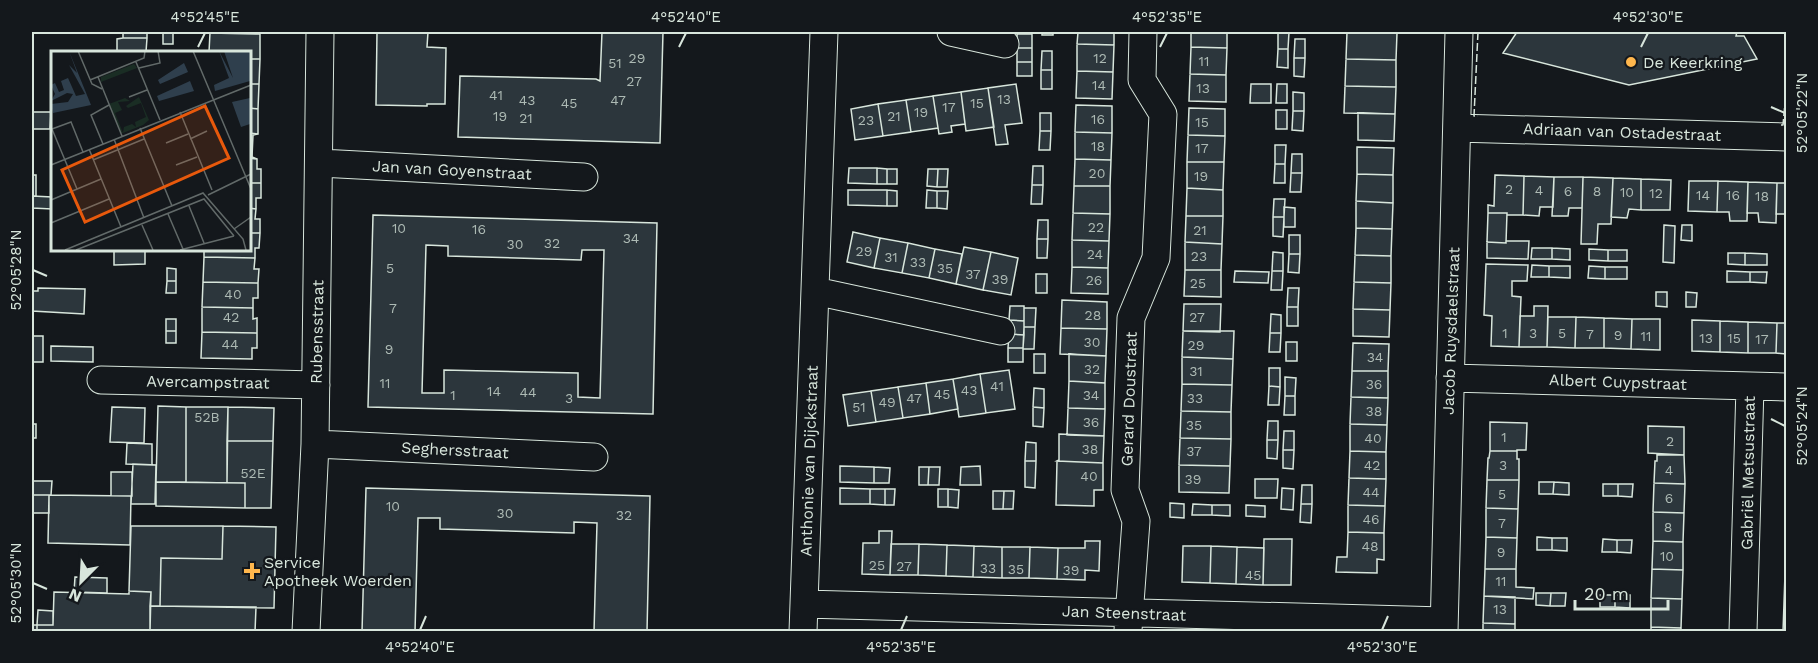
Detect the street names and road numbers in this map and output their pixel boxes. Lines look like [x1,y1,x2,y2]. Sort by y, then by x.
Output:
street label: Adriaan van Ostadestraat [1523,119,1722,145]
street label: Jan van Goyenstraat [372,156,532,184]
street label: Jacob Ruysdaelstraat [1439,247,1463,415]
street label: Rubensstraat [307,280,327,384]
street label: Gerard Doustraat [1117,331,1141,467]
street label: Anthonie van Dijckstraat [796,365,822,557]
street label: Albert Cuypstraat [1549,370,1688,394]
street label: Avercampstraat [146,371,270,393]
street label: Gabriël Metsustraat [1737,396,1759,550]
street label: Seghersstraat [401,438,510,462]
street label: Jan Steenstraat [1061,601,1187,625]

